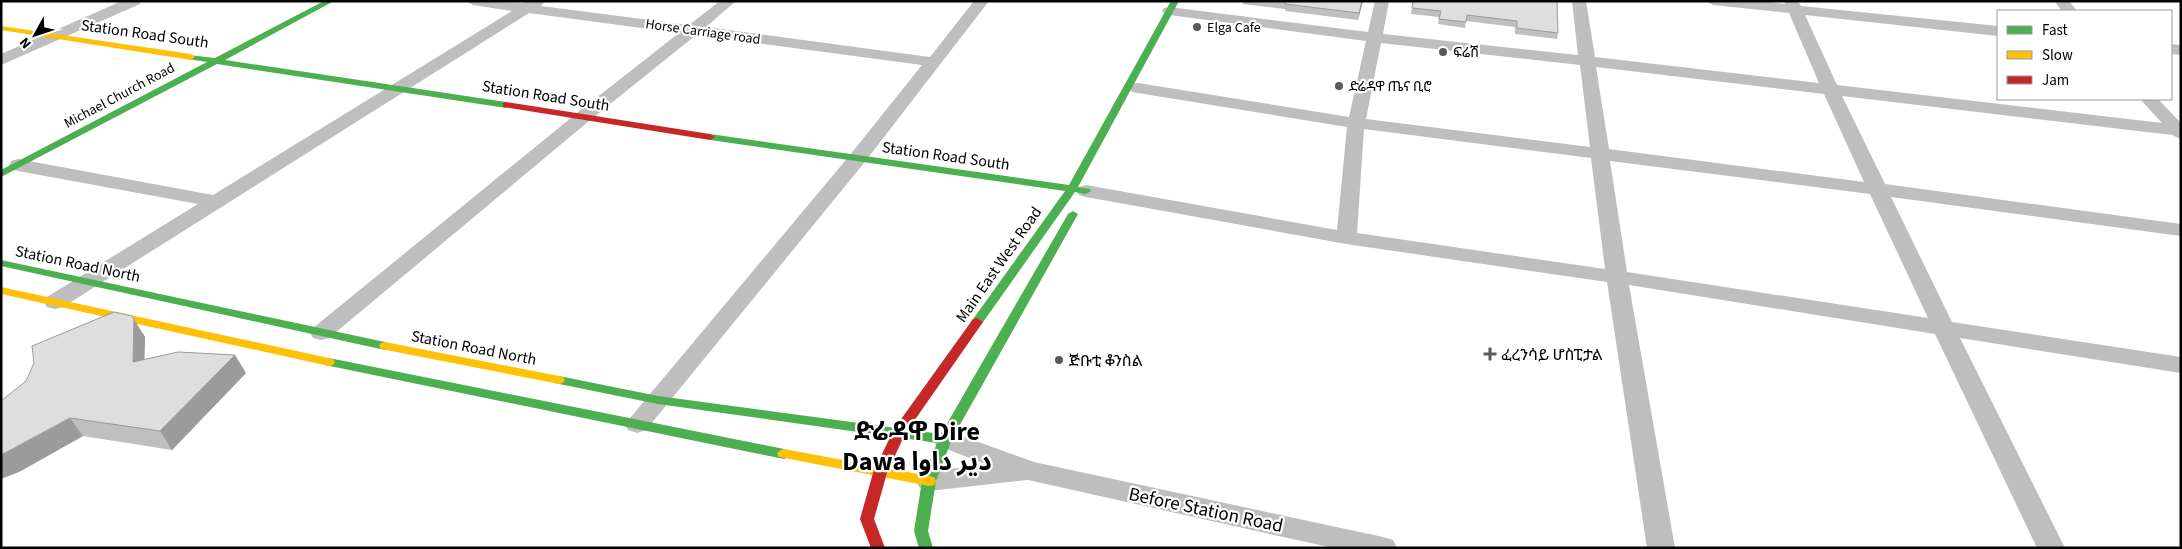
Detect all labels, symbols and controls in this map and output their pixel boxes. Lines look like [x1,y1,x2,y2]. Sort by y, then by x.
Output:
north arrow [10,10,60,60]
legend [1997,10,2172,100]
street label: Station Road South [80,14,210,54]
street label: Horse Carriage road [644,14,762,50]
place label: Elga Cafe [1207,18,1261,38]
text: Fast [2042,20,2068,41]
marker: Elga Cafe [1191,21,1203,33]
text: N [15,33,36,53]
place label: ፍሬሽ [1453,43,1479,63]
text: Slow [2042,45,2073,66]
marker: ፍሬሽ [1437,46,1449,58]
street label: Michael Church Road [61,58,178,134]
text: Jam [2042,70,2069,91]
street label: Station Road South [481,75,611,117]
place label: ድሬዳዋ ጤና ቢሮ [1349,77,1432,97]
marker: ድሬዳዋ ጤና ቢሮ [1333,80,1345,92]
street label: Station Road South [881,136,1011,176]
street label: Main East West Road [951,202,1047,327]
street label: Station Road North [13,240,142,288]
street label: Station Road North [409,325,538,371]
place label: ፈረንሳይ ሆስፒታል [1501,344,1603,366]
marker: ፈረንሳይ ሆስፒታል [1483,347,1497,361]
place label: ጅቡቲ ቆንስል [1069,350,1143,372]
marker: ጅቡቲ ቆንስል [1053,354,1065,366]
district label: ድሬዳዋ Dire Dawa دير داوا [842,413,992,480]
street label: Before Station Road [1126,481,1285,540]

